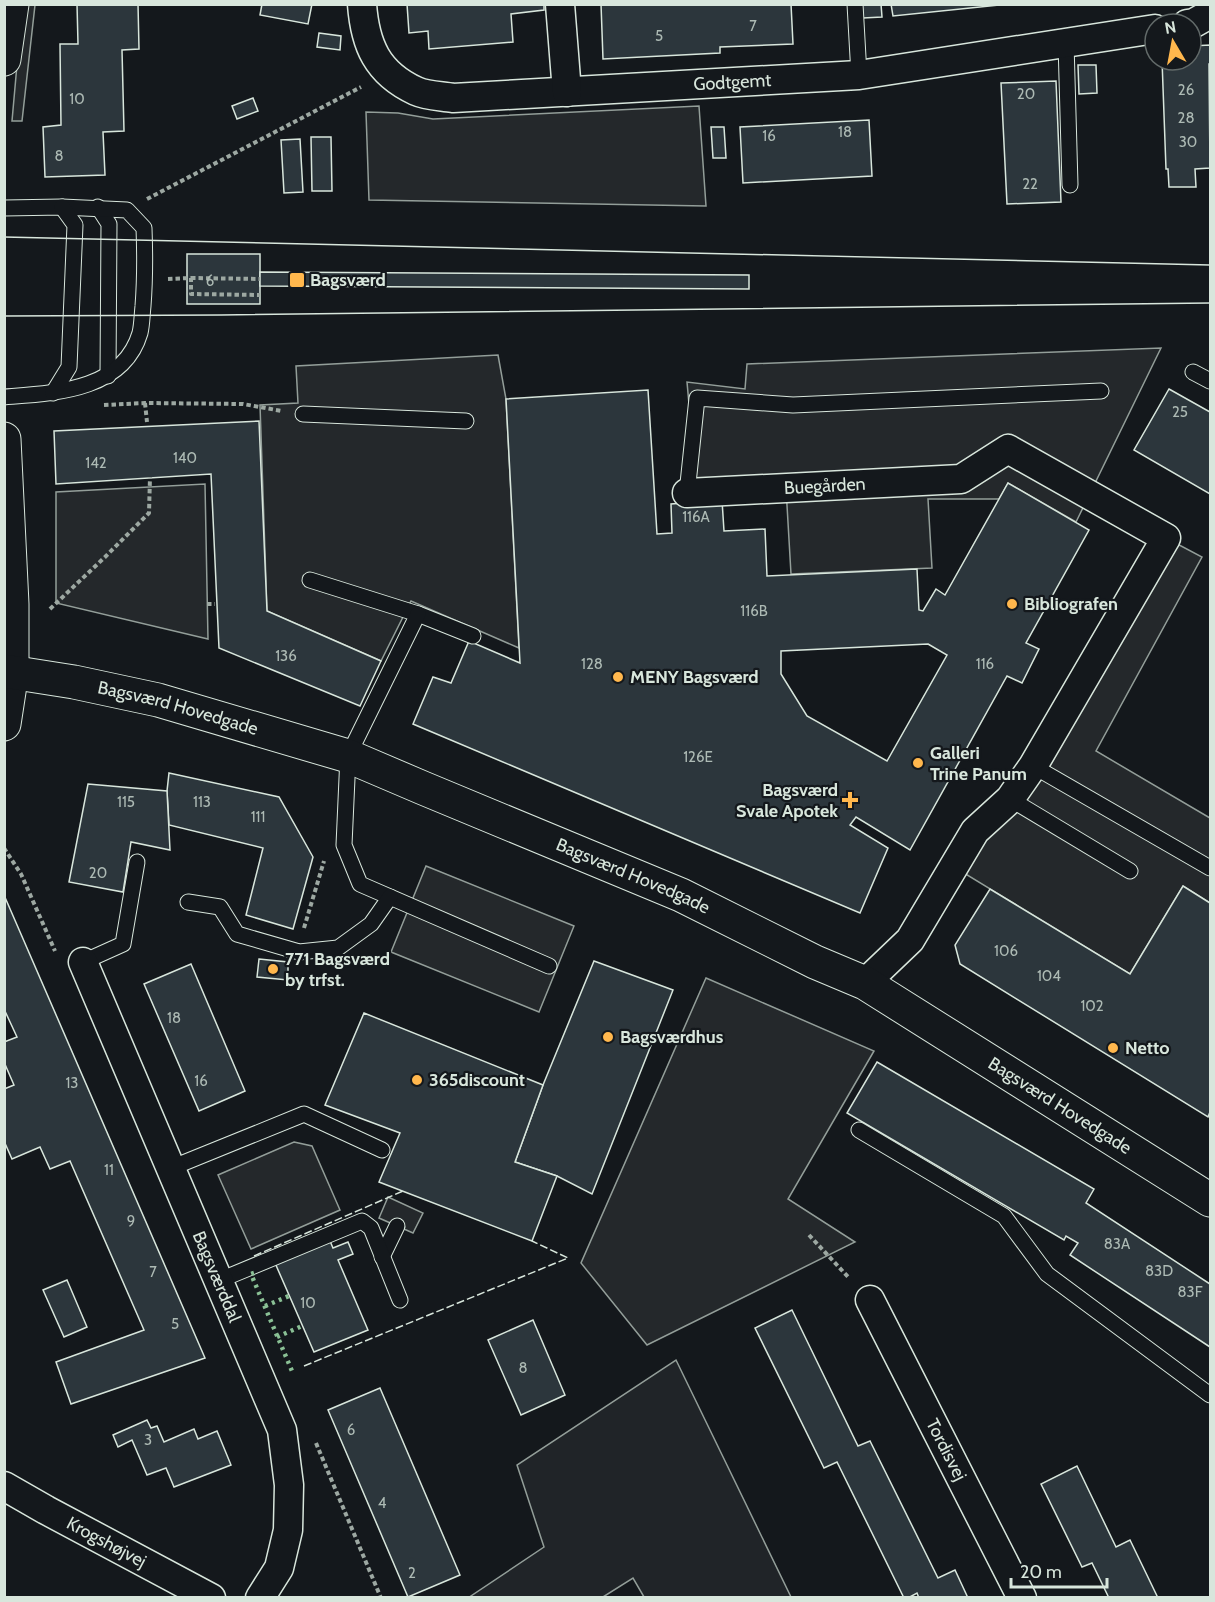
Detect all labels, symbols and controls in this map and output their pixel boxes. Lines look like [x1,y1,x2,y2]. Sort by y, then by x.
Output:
north arrow [1143,12,1203,72]
house number: 7 [749,17,757,35]
text: N [1163,17,1178,38]
house number: 5 [655,27,663,45]
street label: Godtgemt [693,69,772,95]
house number: 26 [1178,81,1194,99]
house number: 20 [1017,85,1035,103]
house number: 10 [69,90,85,108]
house number: 28 [1178,109,1194,127]
house number: 18 [838,123,852,141]
house number: 16 [762,127,776,145]
house number: 30 [1179,133,1197,151]
house number: 8 [54,147,64,165]
house number: 22 [1022,175,1038,193]
place label: Bagsværd [310,269,386,291]
marker: Bagsværd [288,271,306,289]
house number: 6 [206,272,214,290]
house number: 25 [1172,403,1188,421]
house number: 140 [173,449,197,467]
house number: 142 [85,454,107,472]
street label: Buegården [783,473,866,499]
house number: 116A [682,508,711,526]
place label: Bibliografen [1024,593,1118,615]
marker: Bibliografen [1005,597,1019,611]
house number: 116B [740,602,768,620]
house number: 136 [275,647,297,665]
house number: 128 [581,655,603,673]
house number: 116 [976,655,994,673]
place label: MENY Bagsværd [630,666,759,688]
marker: MENY Bagsværd [611,670,625,684]
street label: Bagsværd Hovedgade [96,676,261,740]
place label: Galleri Trine Panum [930,742,1027,785]
house number: 126E [683,748,713,766]
marker: Galleri Trine Panum [911,756,925,770]
place label: Bagsværd Svale Apotek [736,779,838,822]
house number: 115 [117,793,135,811]
house number: 113 [193,793,211,811]
marker: Bagsværd Svale Apotek [843,793,857,807]
house number: 111 [251,808,265,826]
street label: Bagsværd Hovedgade [553,833,714,919]
house number: 20 [89,864,107,882]
house number: 106 [994,942,1018,960]
place label: 771 Bagsværd by trfst. [285,948,390,991]
marker: 771 Bagsværd by trfst. [266,962,280,976]
house number: 104 [1037,967,1061,985]
house number: 102 [1080,997,1104,1015]
house number: 18 [167,1009,181,1027]
place label: Bagsværdhus [620,1026,724,1048]
marker: Bagsværdhus [601,1030,615,1044]
place label: Netto [1125,1037,1169,1059]
marker: Netto [1106,1041,1120,1055]
street label: Bagsværd Hovedgade [984,1052,1136,1159]
place label: 365discount [429,1069,525,1091]
house number: 16 [194,1072,208,1090]
marker: 365discount [410,1073,424,1087]
house number: 13 [65,1074,79,1092]
house number: 11 [104,1161,114,1179]
house number: 9 [127,1212,135,1230]
street label: Bagsværddal [188,1228,246,1326]
house number: 83A [1104,1235,1131,1253]
house number: 83D [1145,1262,1173,1280]
house number: 7 [149,1263,157,1281]
house number: 83F [1177,1283,1203,1301]
house number: 10 [300,1294,316,1312]
house number: 5 [171,1315,179,1333]
house number: 8 [518,1359,528,1377]
street label: Tordisvej [921,1415,971,1484]
house number: 6 [347,1421,355,1439]
house number: 3 [144,1431,152,1449]
house number: 4 [378,1494,387,1512]
street label: Krogshøjvej [63,1512,150,1573]
scale bar [1011,1551,1107,1589]
text: 20 m [1020,1561,1062,1583]
house number: 2 [408,1564,416,1582]

